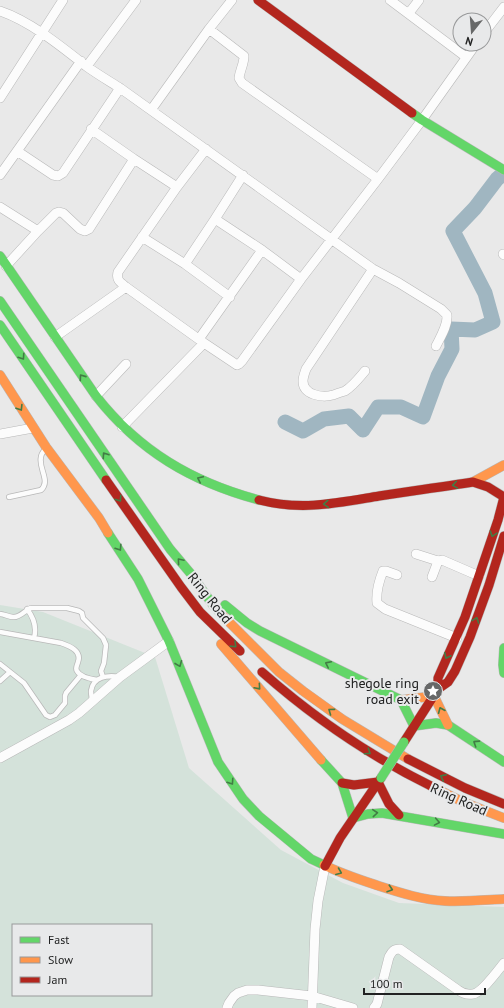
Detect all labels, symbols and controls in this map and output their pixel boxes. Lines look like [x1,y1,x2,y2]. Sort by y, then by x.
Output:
north arrow [452,12,492,52]
text: N [464,34,475,49]
one-way arrow [17,353,25,360]
one-way arrow [80,375,87,382]
one-way arrow [16,404,23,411]
one-way arrow [102,452,110,459]
one-way arrow [197,476,205,484]
one-way arrow [452,480,458,489]
one-way arrow [114,495,122,502]
one-way arrow [323,500,329,509]
one-way arrow [489,531,498,538]
one-way arrow [115,544,122,551]
one-way arrow [178,559,185,566]
street label: Ring Road [184,569,236,627]
one-way arrow [472,616,480,623]
one-way arrow [229,640,237,647]
one-way arrow [445,652,452,659]
one-way arrow [174,660,182,667]
one-way arrow [325,661,332,669]
place label: shegole ring road exit [345,674,419,708]
place icon: shegole ring road exit [422,680,444,702]
one-way arrow [253,683,260,690]
one-way arrow [438,707,446,714]
one-way arrow [328,708,335,716]
one-way arrow [473,740,480,748]
one-way arrow [364,747,371,754]
one-way arrow [440,774,447,782]
one-way arrow [226,778,234,785]
street label: Ring Road [428,778,490,820]
one-way arrow [372,809,378,818]
one-way arrow [434,817,440,826]
one-way arrow [335,867,342,875]
one-way arrow [386,884,393,893]
legend [12,924,152,996]
text: Fast [48,932,69,947]
text: Slow [48,952,73,967]
scale bar [364,970,485,996]
text: Jam [47,972,67,987]
text: 100 m [370,976,403,991]

